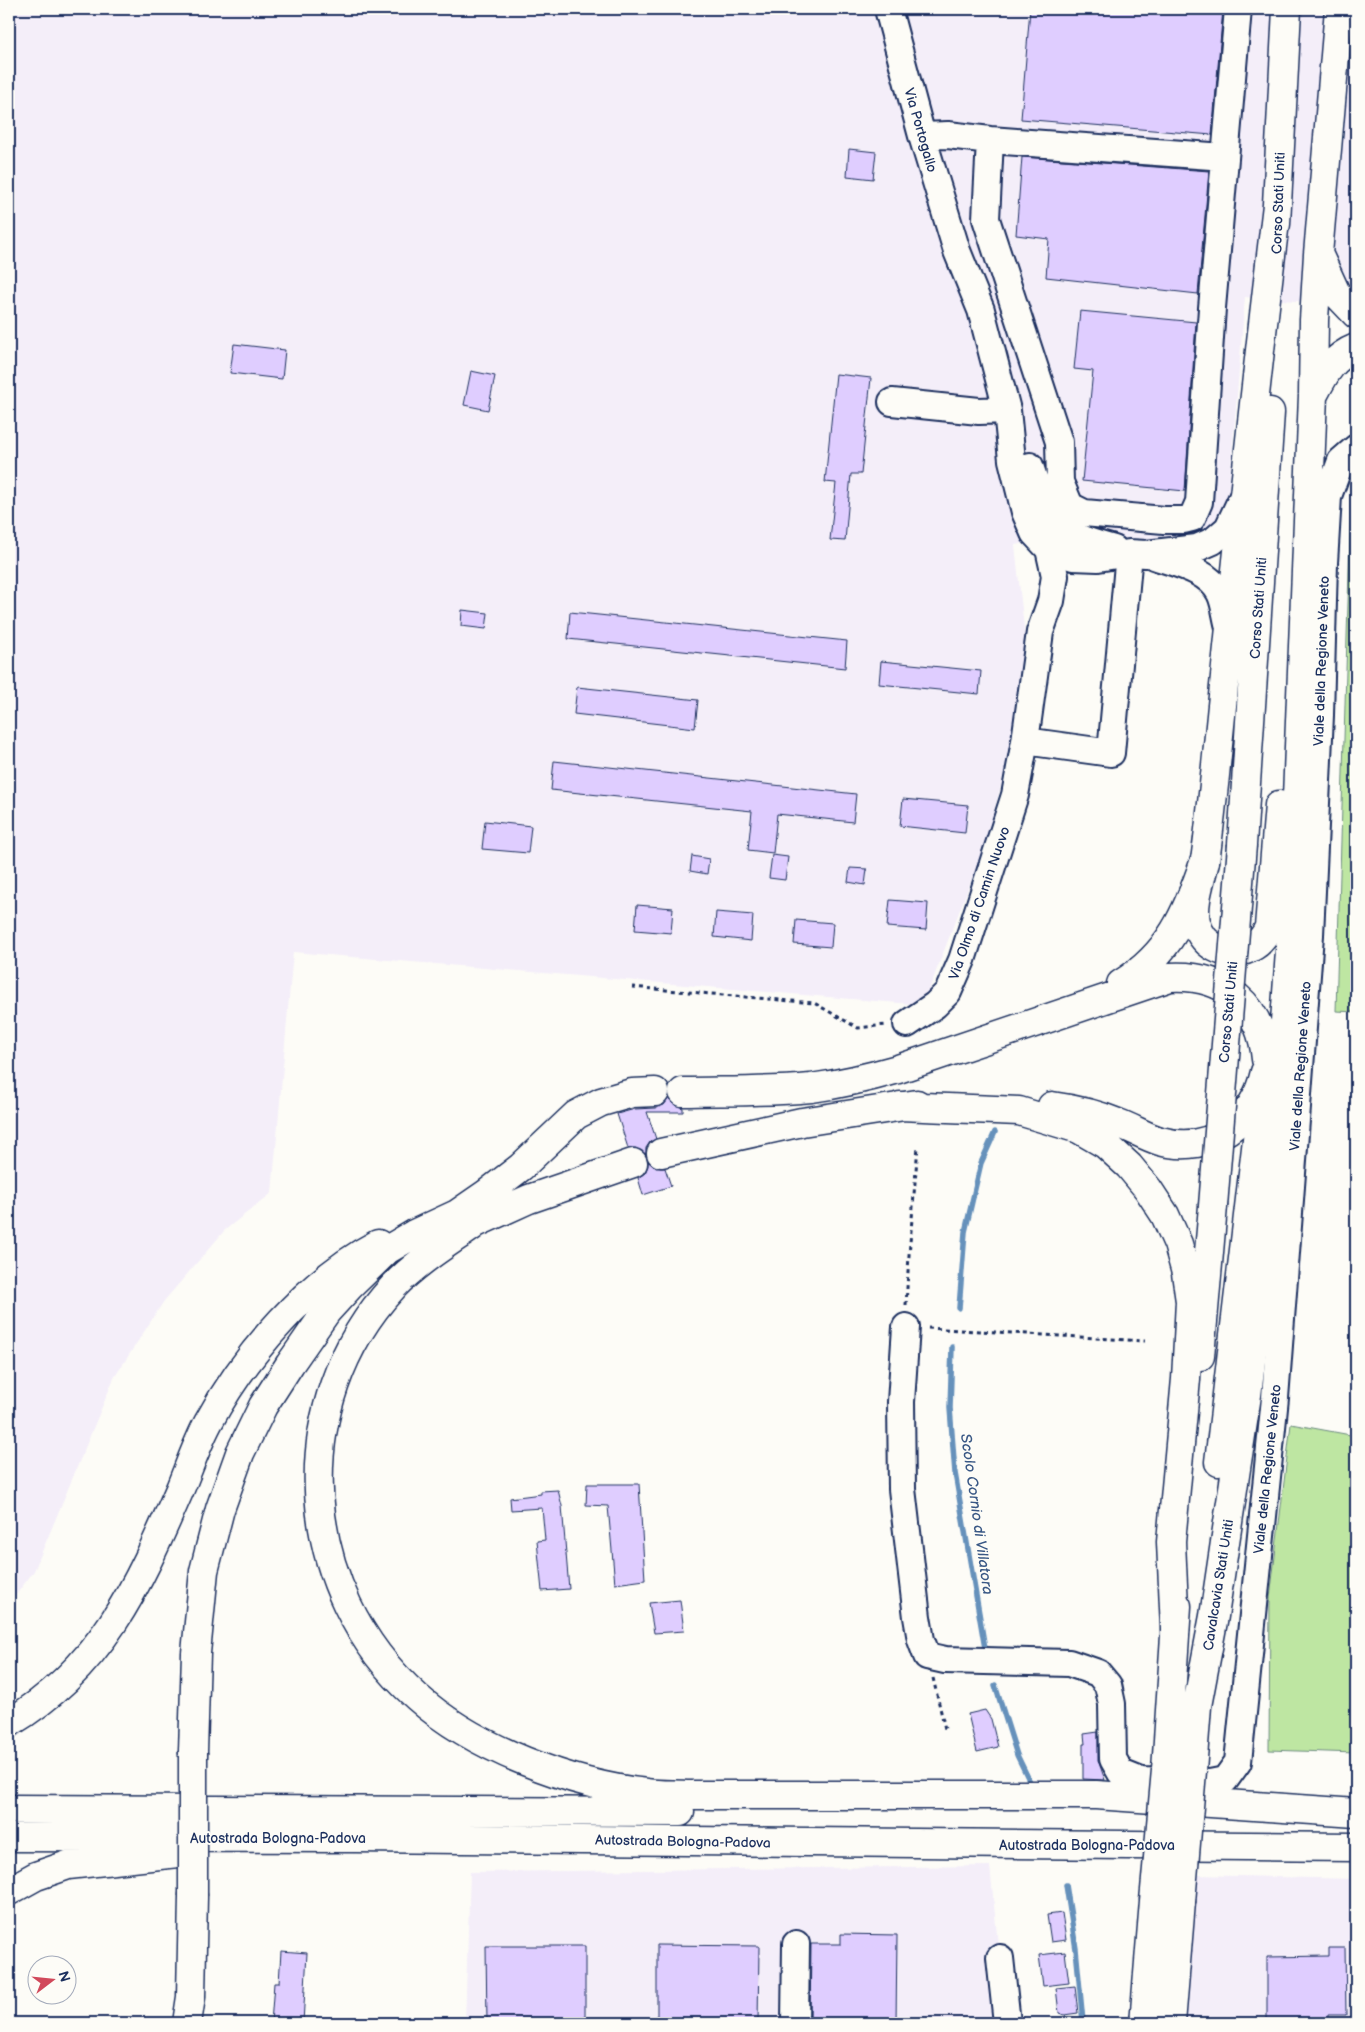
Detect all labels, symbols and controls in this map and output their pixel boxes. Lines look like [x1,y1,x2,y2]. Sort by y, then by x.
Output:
street label: Via Portogallo [900,86,941,174]
street label: Corso Stati Uniti [1268,152,1289,254]
street label: Corso Stati Uniti [1246,557,1271,659]
street label: Viale della Regione Veneto [1310,576,1333,746]
street label: Via Olmo di Camin Nuovo [945,824,1014,982]
street label: Corso Stati Uniti [1216,961,1241,1064]
street label: Viale della Regione Veneto [1286,981,1315,1151]
street label: Viale della Regione Veneto [1250,1384,1285,1555]
water label: Scolo Cornio di Villatora [956,1432,997,1596]
street label: Cavalcavia Stati Uniti [1200,1518,1237,1652]
street label: Autostrada Bologna-Padova [190,1830,366,1847]
street label: Autostrada Bologna-Padova [595,1831,771,1852]
street label: Autostrada Bologna-Padova [999,1837,1175,1854]
north arrow [28,1954,78,2004]
text: N [54,1969,74,1984]

